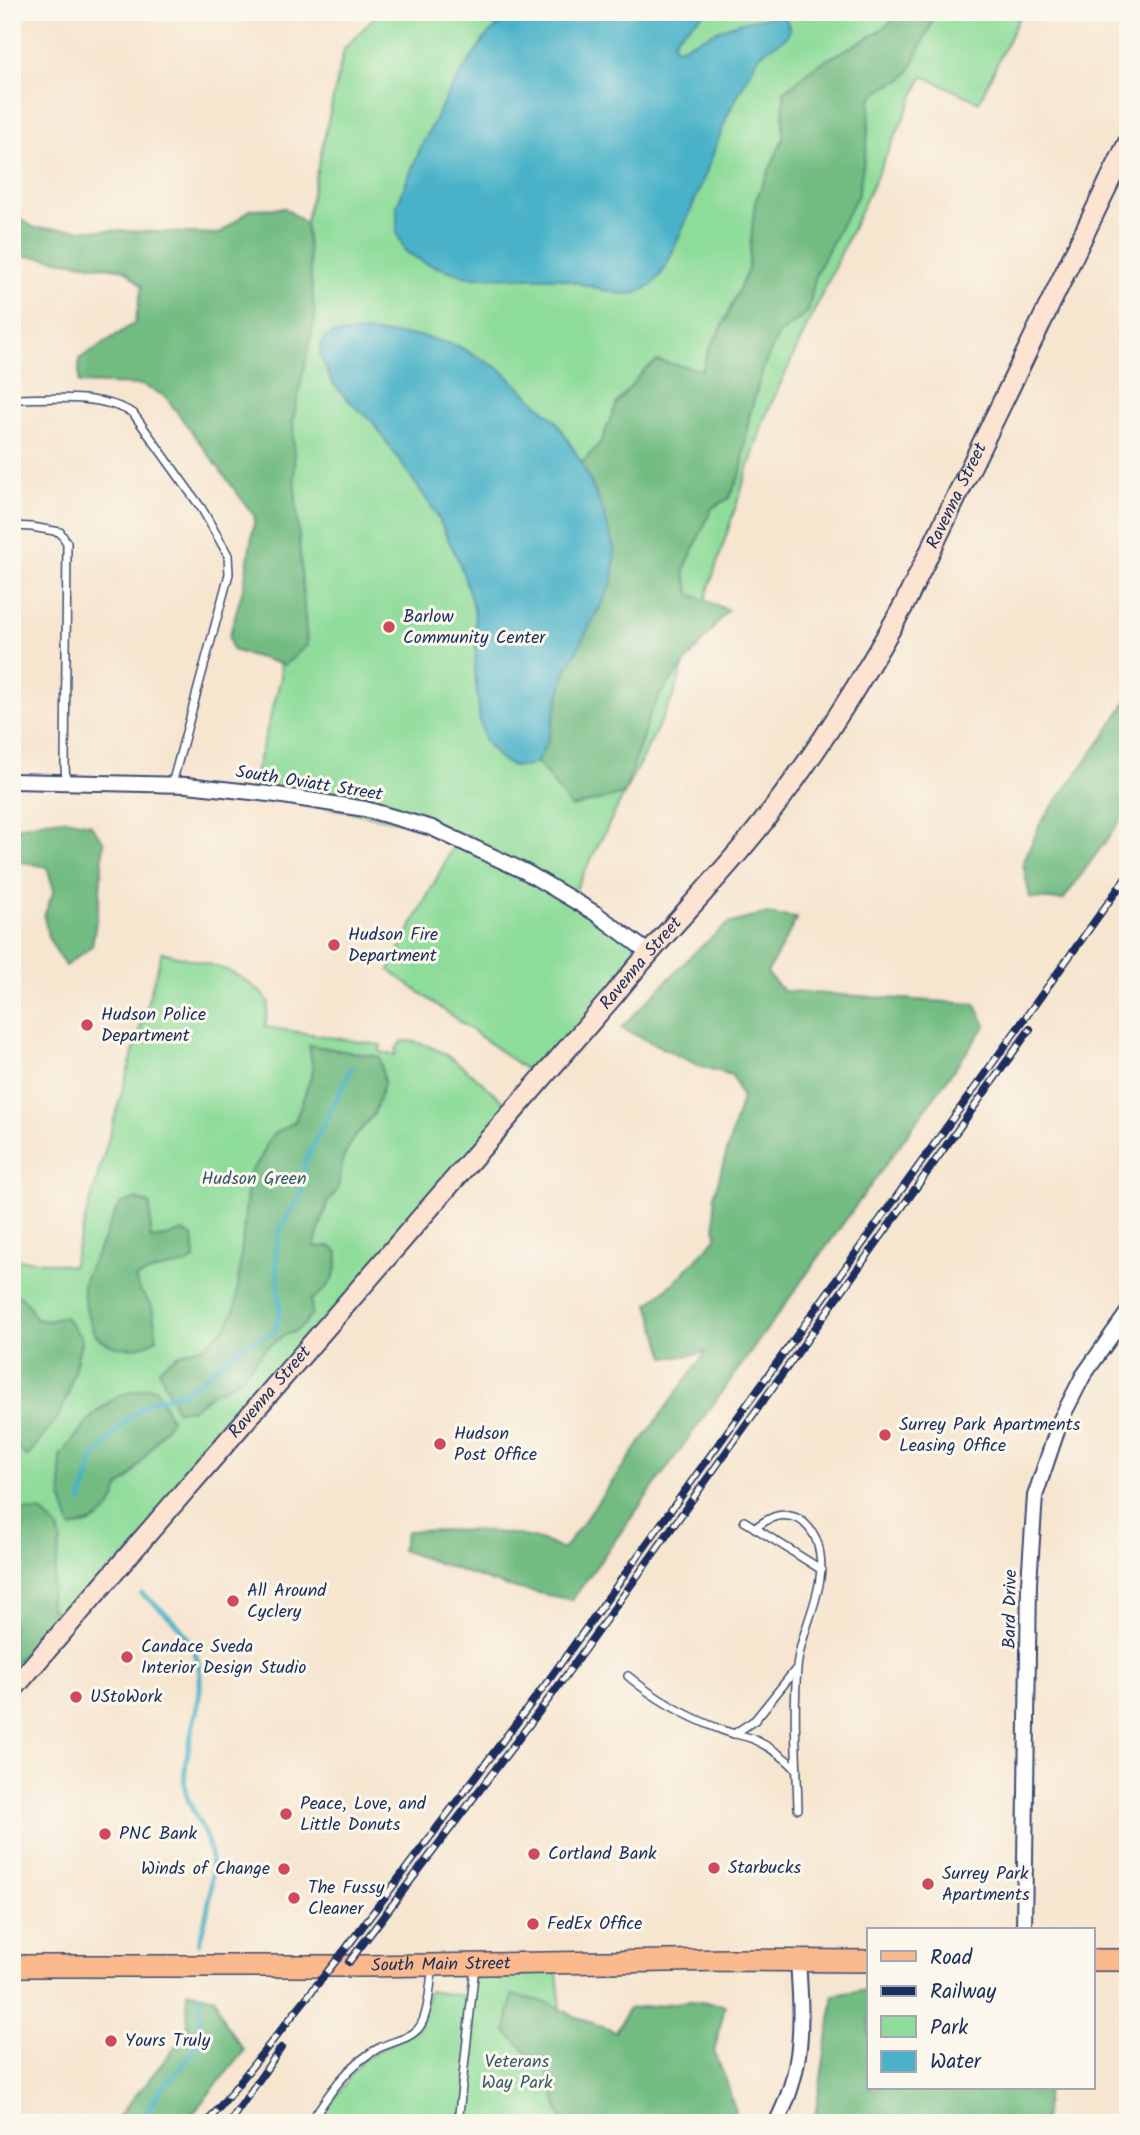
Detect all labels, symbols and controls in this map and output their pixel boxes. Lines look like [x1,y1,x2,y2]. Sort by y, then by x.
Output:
street label: Ravenna Street [919,437,996,554]
place label: Barlow Community Center [403,603,546,653]
marker: Barlow Community Center [381,619,397,635]
street label: South Oviatt Street [233,758,386,810]
street label: Ravenna Street [592,909,690,1017]
place label: Hudson Fire Department [348,921,438,971]
marker: Hudson Fire Department [326,937,342,953]
place label: Hudson Police Department [101,1001,206,1051]
marker: Hudson Police Department [79,1017,95,1033]
park label: Hudson Green [201,1165,307,1194]
street label: Ravenna Street [221,1338,319,1445]
place label: Surrey Park Apartments Leasing Office [899,1411,1081,1461]
place label: Hudson Post Office [454,1420,537,1470]
marker: Surrey Park Apartments Leasing Office [877,1427,893,1443]
marker: Hudson Post Office [432,1436,448,1452]
street label: Bard Drive [996,1569,1026,1649]
place label: All Around Cyclery [247,1577,327,1627]
marker: All Around Cyclery [225,1593,241,1609]
place label: Candace Sveda Interior Design Studio [141,1633,306,1683]
marker: Candace Sveda Interior Design Studio [119,1649,135,1665]
place label: UStoWork [90,1683,163,1712]
marker: UStoWork [68,1689,84,1705]
place label: Peace, Love, and Little Donuts [300,1790,427,1840]
marker: Peace, Love, and Little Donuts [278,1806,294,1822]
place label: PNC Bank [119,1820,197,1849]
marker: PNC Bank [97,1826,113,1842]
place label: Cortland Bank [548,1840,657,1869]
marker: Cortland Bank [526,1846,542,1862]
place label: Starbucks [728,1854,801,1883]
place label: Winds of Change [141,1855,270,1884]
marker: Starbucks [706,1860,722,1876]
place label: Surrey Park Apartments [942,1860,1030,1910]
marker: Winds of Change [276,1861,292,1877]
place label: The Fussy Cleaner [308,1874,385,1924]
marker: Surrey Park Apartments [920,1876,936,1892]
marker: The Fussy Cleaner [286,1890,302,1906]
place label: FedEx Office [547,1910,642,1939]
marker: FedEx Office [525,1916,541,1932]
legend [867,1928,1094,2090]
text: Road [930,1942,973,1975]
street label: South Main Street [371,1949,512,1980]
text: Railway [930,1976,996,2009]
text: Park [930,2012,968,2045]
place label: Yours Truly [125,2027,211,2056]
marker: Yours Truly [103,2033,119,2049]
text: Water [930,2046,982,2079]
park label: Veterans Way Park [482,2048,553,2098]

